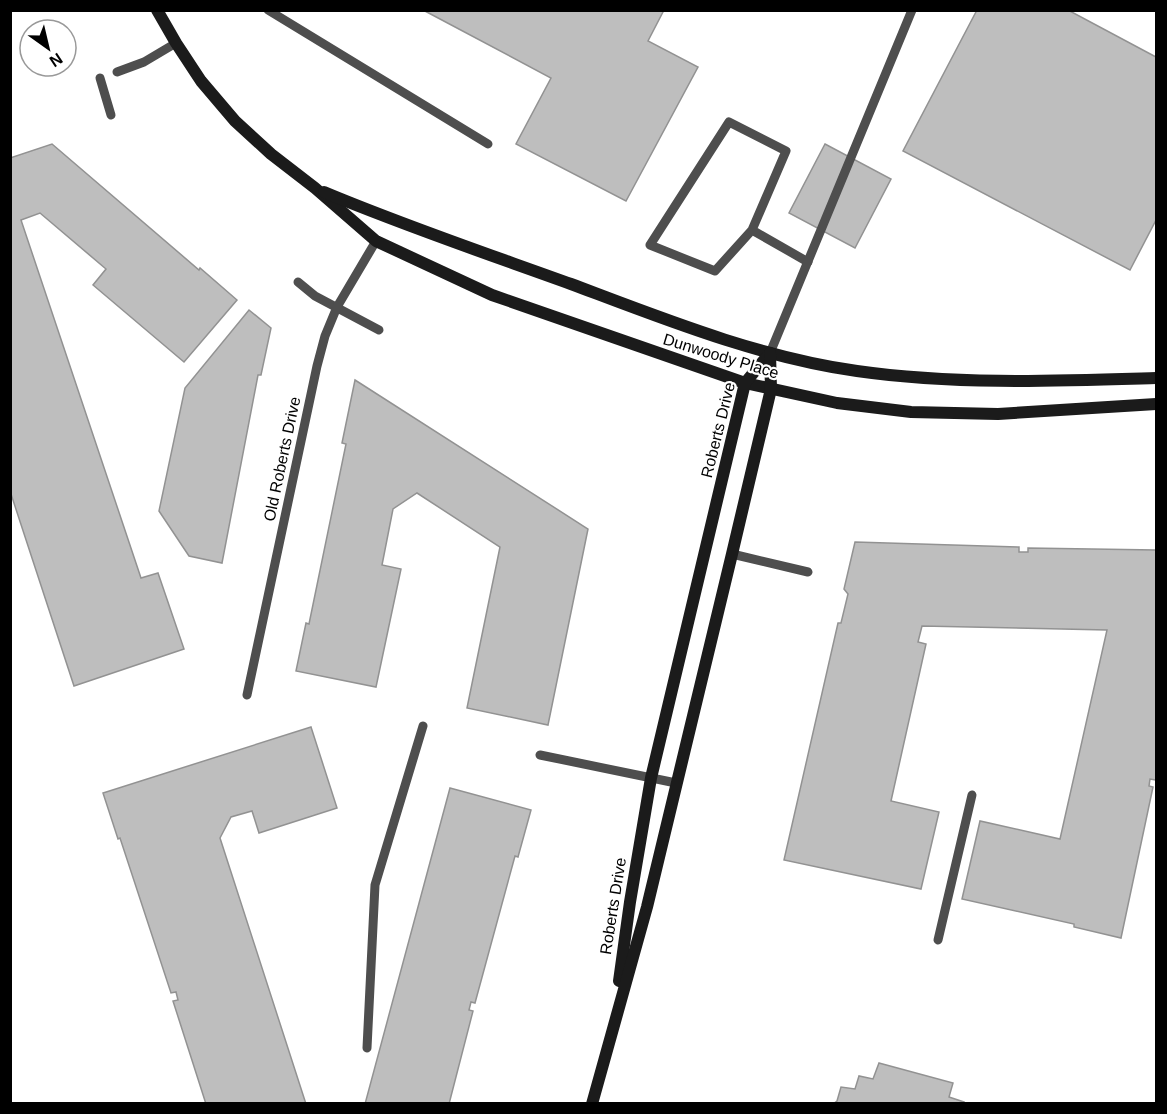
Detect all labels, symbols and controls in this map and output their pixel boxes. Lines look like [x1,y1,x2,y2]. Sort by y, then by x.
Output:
north arrow [18,18,78,78]
text: N [47,50,66,70]
street label: Dunwoody Place [661,330,781,382]
street label: Roberts Drive [698,380,738,480]
street label: Old Roberts Drive [260,395,304,523]
street label: Roberts Drive [597,856,629,956]

